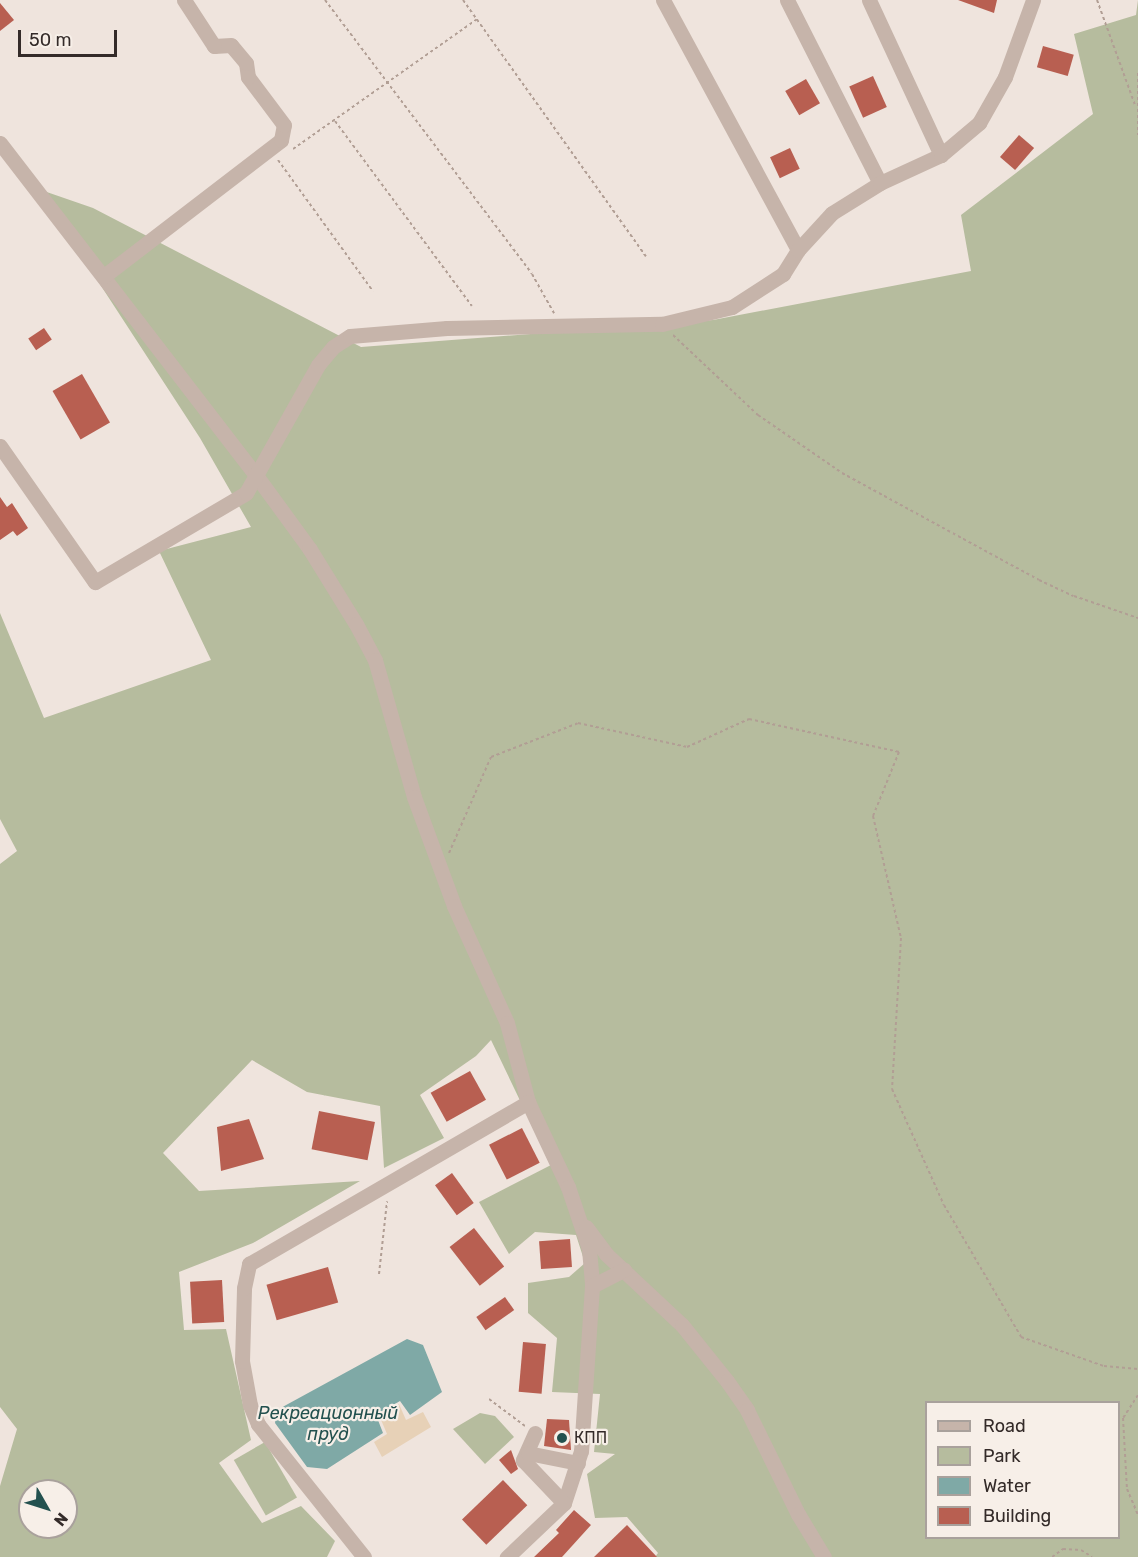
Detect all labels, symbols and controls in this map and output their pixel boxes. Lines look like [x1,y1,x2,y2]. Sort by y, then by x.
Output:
scale bar [21,18,120,56]
text: 50 m [29,29,72,51]
legend [925,1401,1120,1539]
water label: Рекреационный пруд [258,1403,398,1446]
text: Road [983,1415,1026,1437]
place label: КПП [574,1428,607,1448]
marker: КПП [555,1431,569,1445]
text: Park [983,1445,1020,1467]
text: Water [983,1475,1031,1497]
north arrow [18,1479,78,1539]
text: Building [983,1505,1051,1527]
text: N [50,1509,72,1530]

